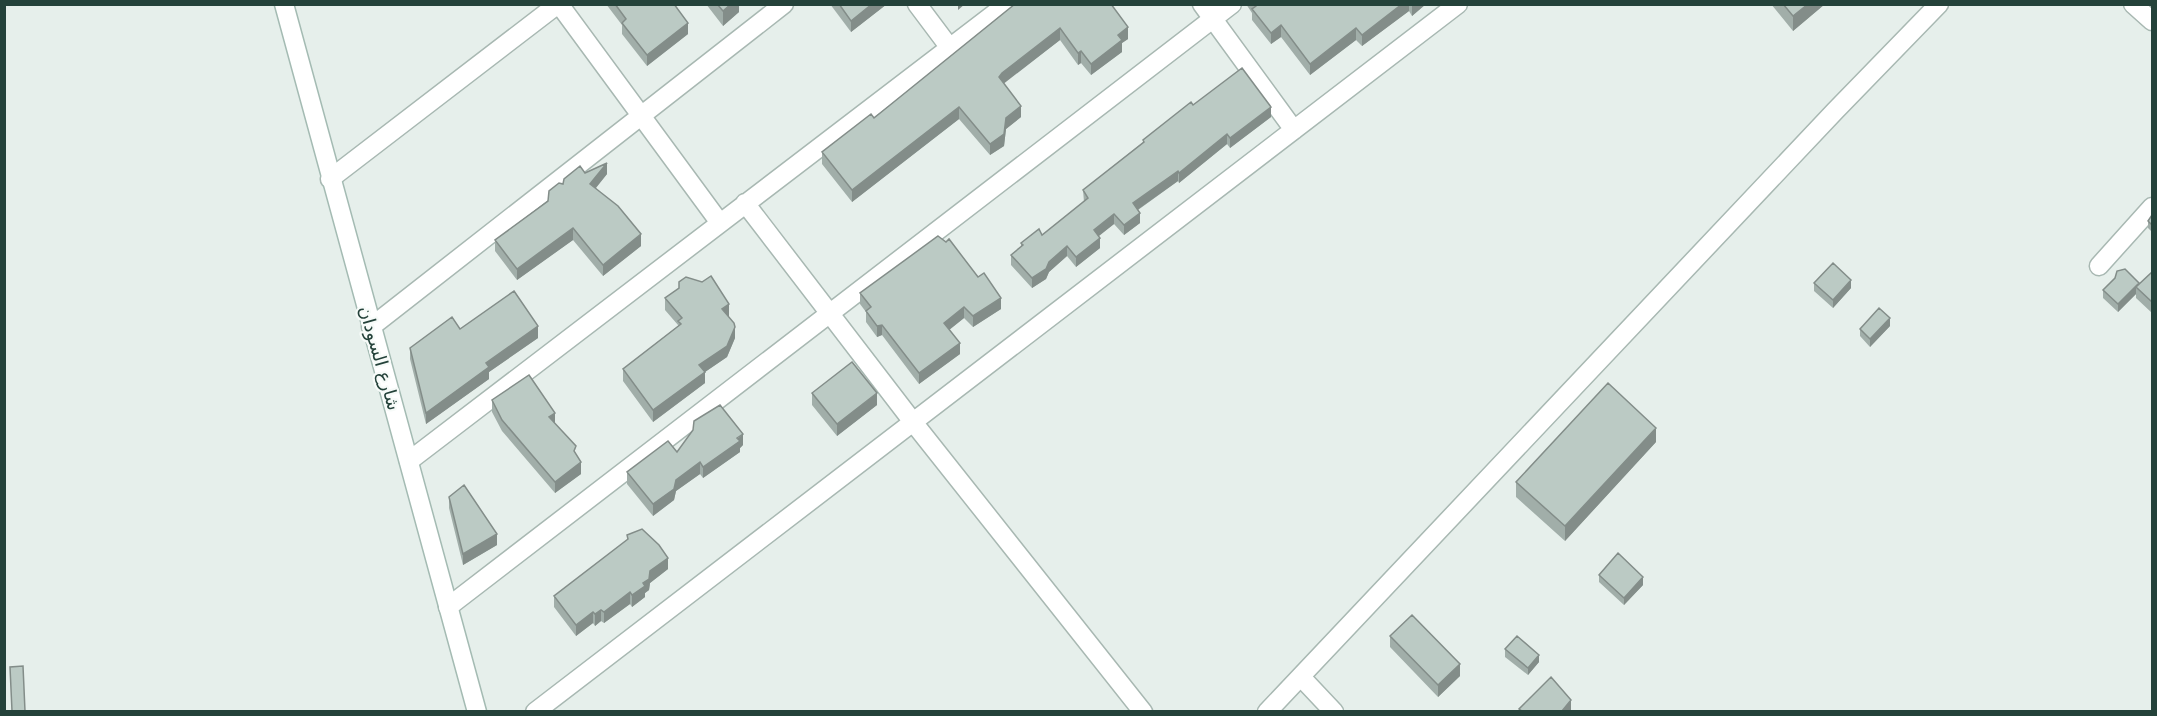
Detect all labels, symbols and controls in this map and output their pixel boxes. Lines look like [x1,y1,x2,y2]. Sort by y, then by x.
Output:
street label: شارع السودان [354,303,405,413]

